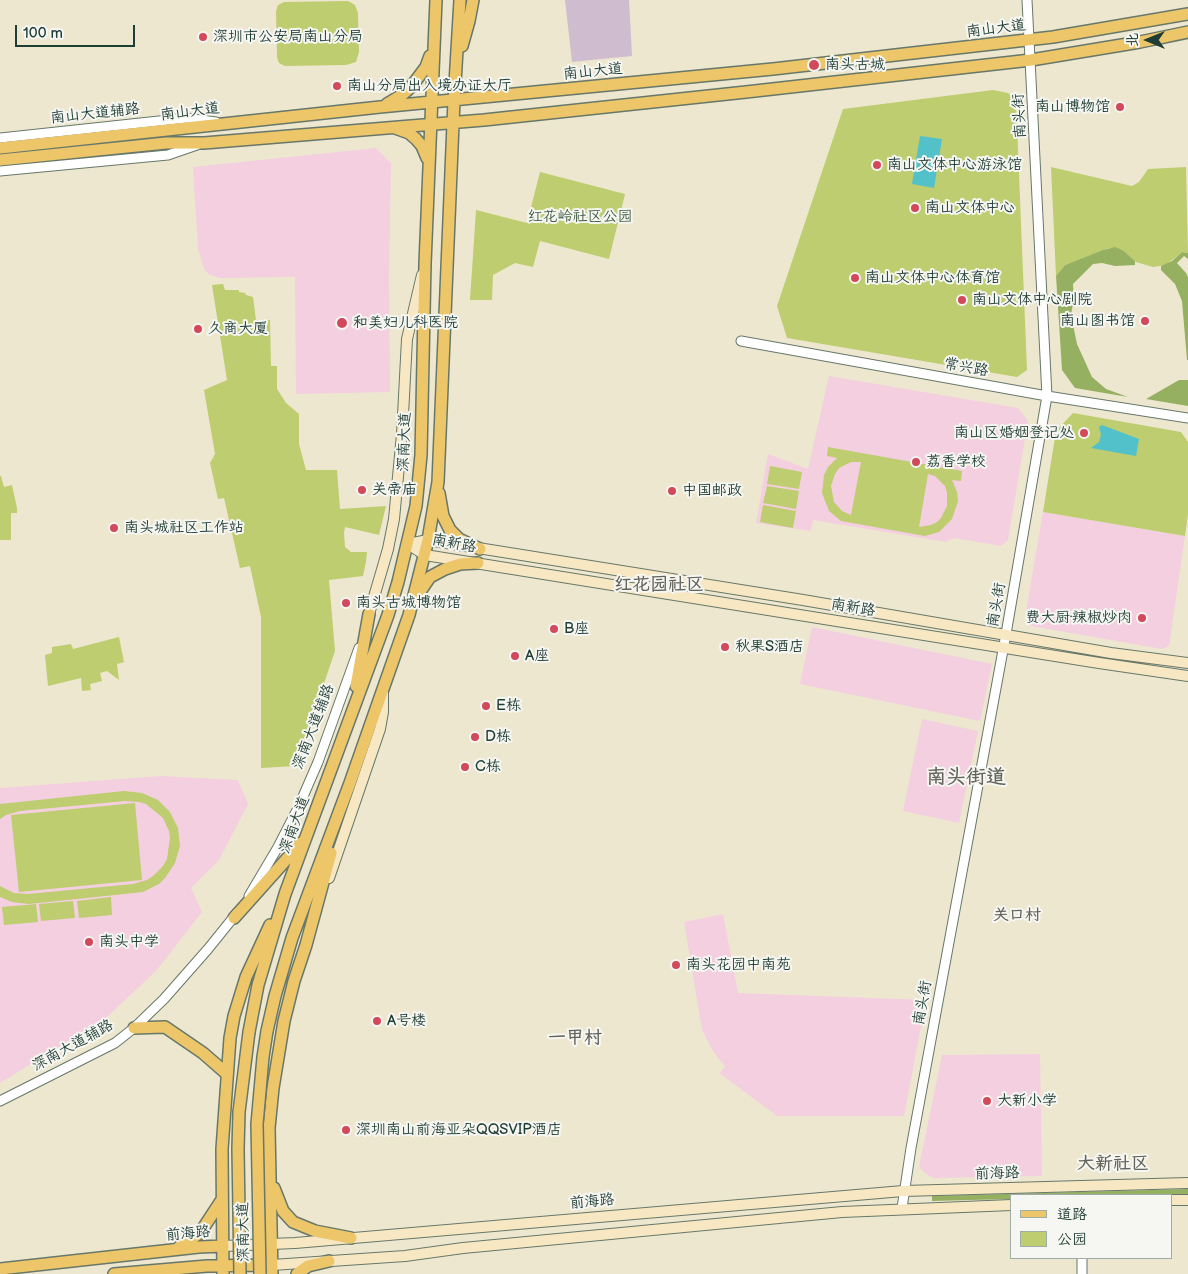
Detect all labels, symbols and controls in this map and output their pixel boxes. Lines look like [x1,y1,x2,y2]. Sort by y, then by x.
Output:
scale bar [18,15,138,47]
north arrow [1123,15,1173,65]
street label: 南山大道 [965,16,1027,42]
text: 100 m [23,24,63,43]
place label: 深圳市公安局南山分局 [213,28,363,46]
marker: 深圳市公安局南山分局 [197,31,209,43]
text: 北 [1124,33,1141,47]
place label: 南头古城 [825,56,885,74]
marker: 南头古城 [807,58,821,72]
street label: 南山大道 [562,60,624,84]
place label: 南山分局出入境办证大厅 [347,77,512,95]
marker: 南山分局出入境办证大厅 [331,80,343,92]
street label: 南头街 [1010,93,1030,139]
place label: 南山博物馆 [1035,98,1110,116]
street label: 南山大道 [159,99,221,125]
street label: 南山大道辅路 [49,100,141,128]
marker: 南山博物馆 [1114,101,1126,113]
place label: 南山文体中心游泳馆 [887,156,1022,174]
marker: 南山文体中心游泳馆 [871,159,883,171]
place label: 南山文体中心 [925,199,1015,217]
marker: 南山文体中心 [909,202,921,214]
park label: 红花岭社区公园 [528,208,632,226]
place label: 南山文体中心体育馆 [865,269,1000,287]
marker: 南山文体中心体育馆 [849,272,861,284]
place label: 南山文体中心剧院 [972,291,1092,309]
marker: 南山文体中心剧院 [956,294,968,306]
place label: 南山图书馆 [1060,312,1135,330]
place label: 和美妇儿科医院 [353,314,458,332]
marker: 南山图书馆 [1139,315,1151,327]
marker: 和美妇儿科医院 [335,316,349,330]
place label: 久商大厦 [208,320,268,338]
marker: 久商大厦 [192,323,204,335]
street label: 常兴路 [942,355,990,381]
street label: 深南大道 [395,412,415,472]
place label: 南山区婚姻登记处 [954,424,1074,442]
marker: 南山区婚姻登记处 [1078,427,1090,439]
place label: 荔香学校 [926,453,986,471]
marker: 荔香学校 [910,456,922,468]
place label: 关帝庙 [372,481,417,499]
place label: 中国邮政 [682,482,742,500]
marker: 关帝庙 [356,484,368,496]
marker: 中国邮政 [666,485,678,497]
place label: 南头城社区工作站 [124,519,244,537]
marker: 南头城社区工作站 [108,522,120,534]
street label: 南新路 [430,531,478,557]
district label: 红花园社区 [614,574,704,596]
street label: 南头街 [984,581,1010,629]
place label: 南头古城博物馆 [356,594,461,612]
street label: 南新路 [829,596,877,620]
marker: 南头古城博物馆 [340,597,352,609]
place label: 费大厨·辣椒炒肉 [1025,609,1132,627]
marker: 费大厨·辣椒炒肉 [1136,612,1148,624]
place label: B座 [564,620,589,638]
marker: B座 [548,623,560,635]
place label: 秋果S酒店 [735,638,804,656]
marker: 秋果S酒店 [719,641,731,653]
place label: A座 [525,647,549,665]
marker: A座 [509,650,521,662]
street label: 深南大道辅路 [289,682,339,772]
place label: E栋 [496,697,521,715]
marker: E栋 [480,700,492,712]
place label: D栋 [485,728,511,746]
marker: D栋 [469,731,481,743]
place label: C栋 [475,758,501,776]
marker: C栋 [459,761,471,773]
district label: 南头街道 [926,766,1006,790]
street label: 深南大道 [276,794,314,856]
district label: 关口村 [993,906,1041,926]
place label: 南头中学 [99,933,159,951]
marker: 南头中学 [83,936,95,948]
place label: 南头花园中南苑 [686,956,791,974]
marker: 南头花园中南苑 [670,959,682,971]
street label: 南头街 [910,979,936,1027]
place label: A号楼 [387,1012,426,1030]
marker: A号楼 [371,1015,383,1027]
street label: 深南大道辅路 [29,1016,117,1076]
district label: 一甲村 [548,1027,602,1049]
place label: 大新小学 [997,1092,1057,1110]
marker: 大新小学 [981,1095,993,1107]
place label: 深圳南山前海亚朵QQSVIP酒店 [356,1121,562,1139]
marker: 深圳南山前海亚朵QQSVIP酒店 [340,1124,352,1136]
district label: 大新社区 [1077,1153,1149,1175]
street label: 前海路 [974,1164,1020,1184]
street label: 前海路 [569,1191,615,1213]
legend [1010,1194,1173,1259]
street label: 深南大道 [234,1202,254,1262]
text: 道路 [1057,1205,1087,1224]
street label: 前海路 [165,1223,211,1245]
text: 公园 [1057,1230,1087,1249]

